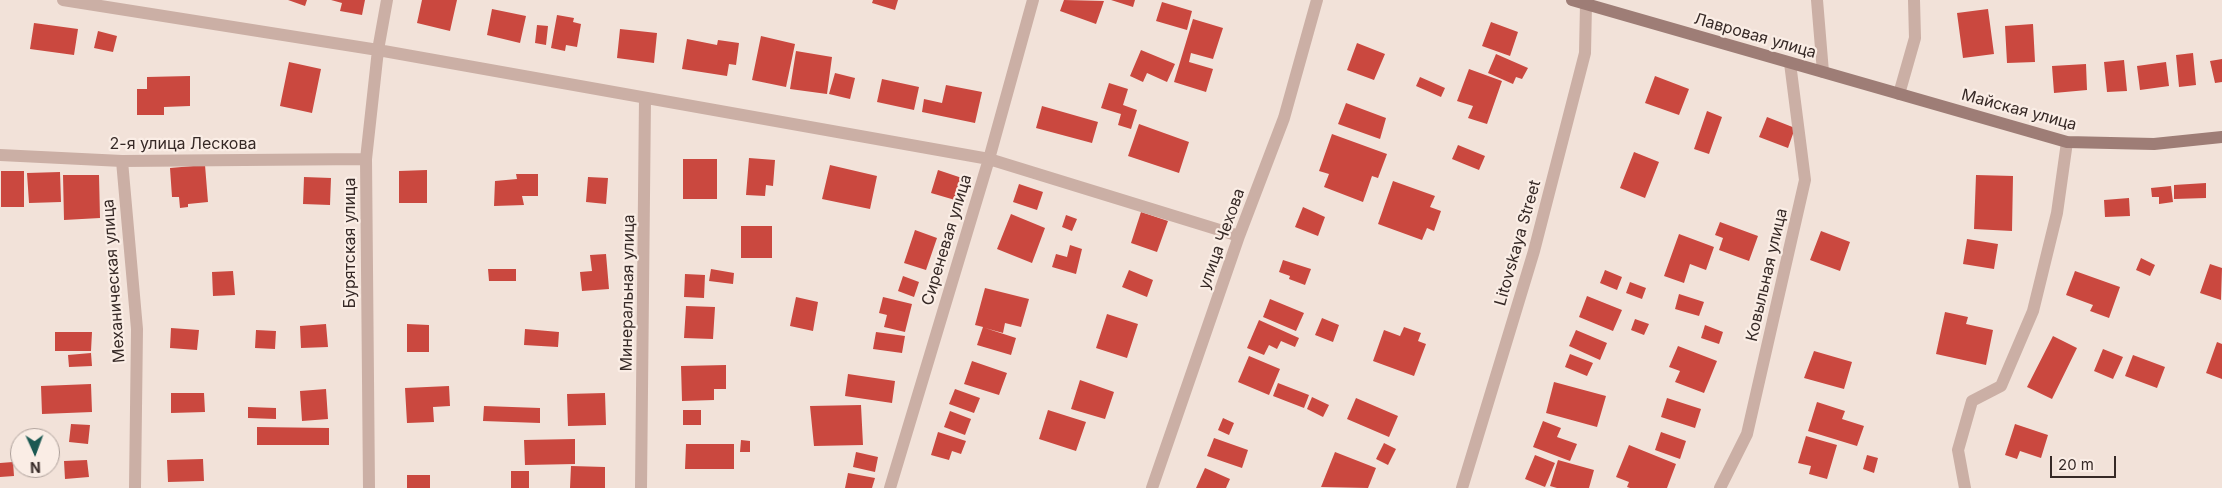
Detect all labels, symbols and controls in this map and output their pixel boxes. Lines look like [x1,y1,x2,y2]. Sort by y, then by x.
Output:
street label: Лавровая улица [1692,9,1818,63]
street label: Майская улица [1959,85,2079,135]
street label: 2-я улица Лескова [110,134,256,154]
street label: Сиреневая улица [918,172,976,308]
street label: Бурятская улица [340,178,360,308]
street label: Litovskaya Street [1491,178,1545,308]
street label: улица Чехова [1195,186,1249,292]
street label: Механическая улица [99,198,129,364]
street label: Ковыльная улица [1742,207,1792,343]
street label: Минеральная улица [617,214,639,372]
north arrow [10,428,60,478]
scale bar [2052,446,2118,478]
text: 20 m [2058,455,2094,474]
text: N [30,459,41,476]

